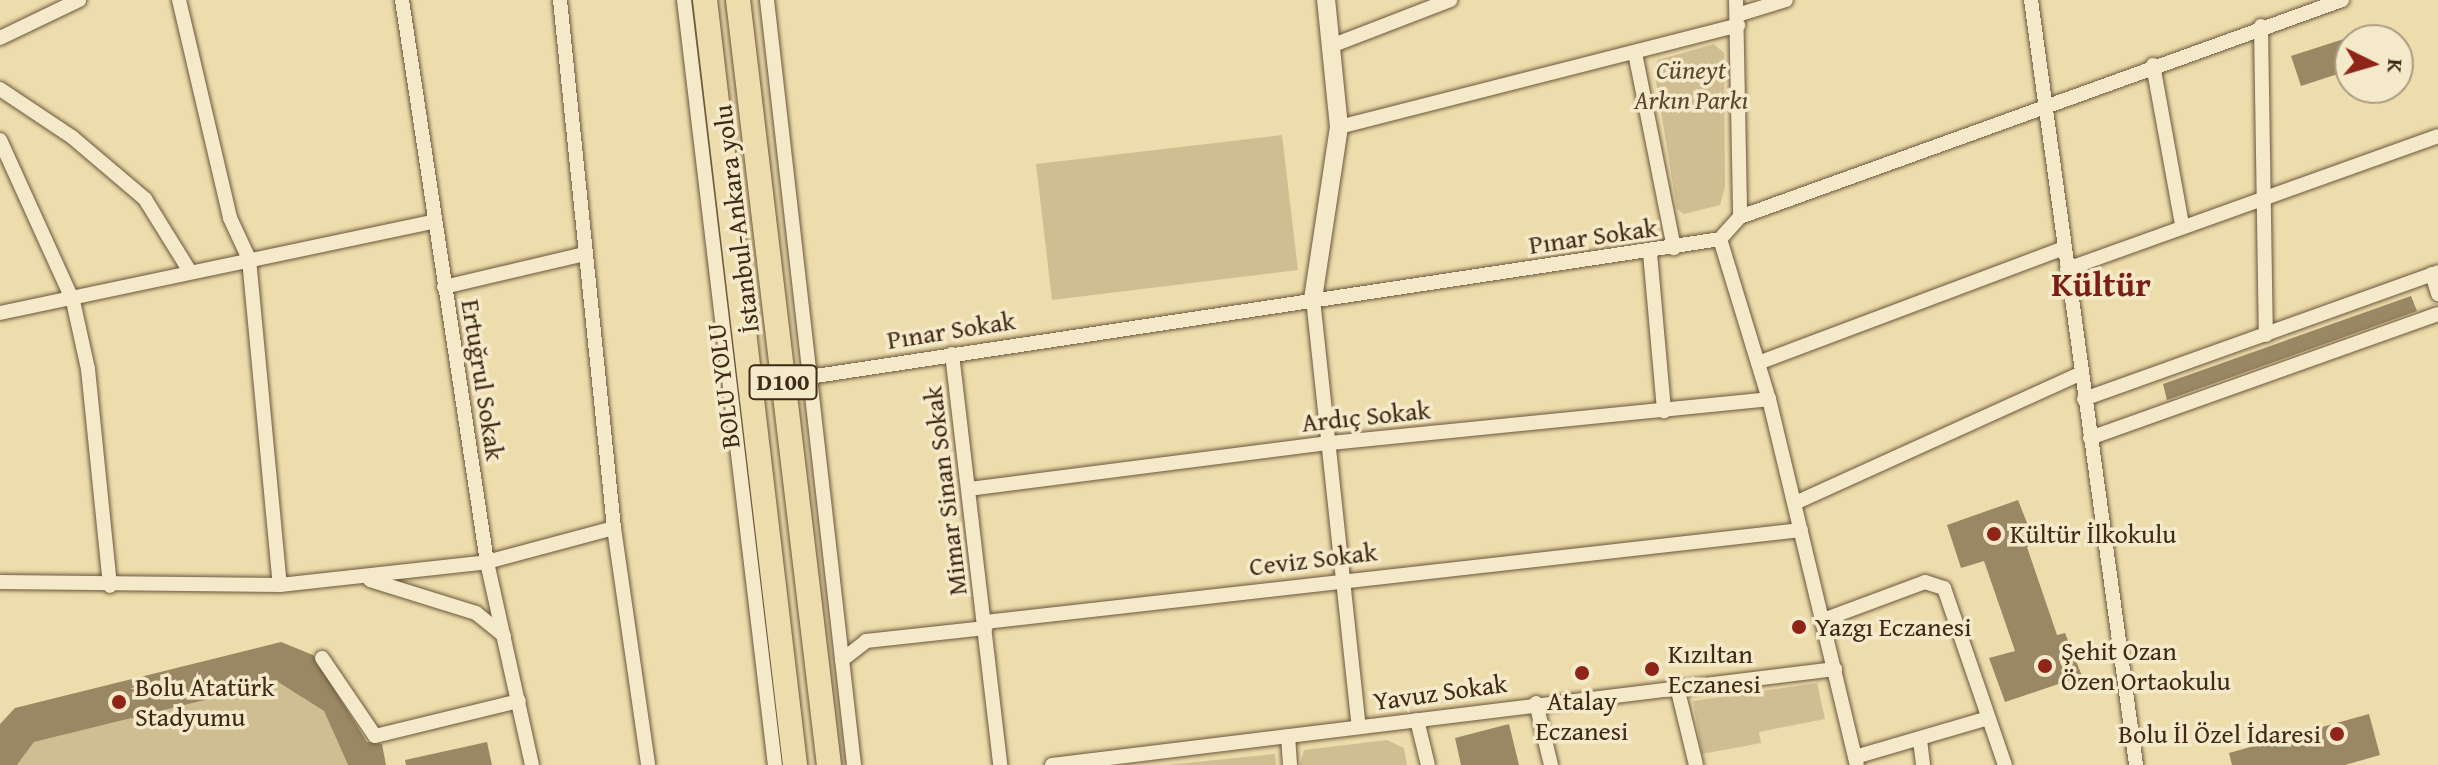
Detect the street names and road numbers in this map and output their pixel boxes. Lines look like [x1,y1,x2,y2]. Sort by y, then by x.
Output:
street label: İstanbul-Ankara yolu [707,103,765,335]
street label: Pınar Sokak [1527,212,1659,260]
street label: Ertuğrul Sokak [455,297,511,463]
street label: Pınar Sokak [885,304,1017,356]
street label: BOLU YOLU [700,321,746,451]
road number: D100 [747,362,819,402]
street label: Mimar Sinan Sokak [917,385,973,597]
street label: Ardıç Sokak [1300,394,1432,438]
street label: Ceviz Sokak [1247,536,1379,582]
street label: Yavuz Sokak [1371,667,1509,717]

